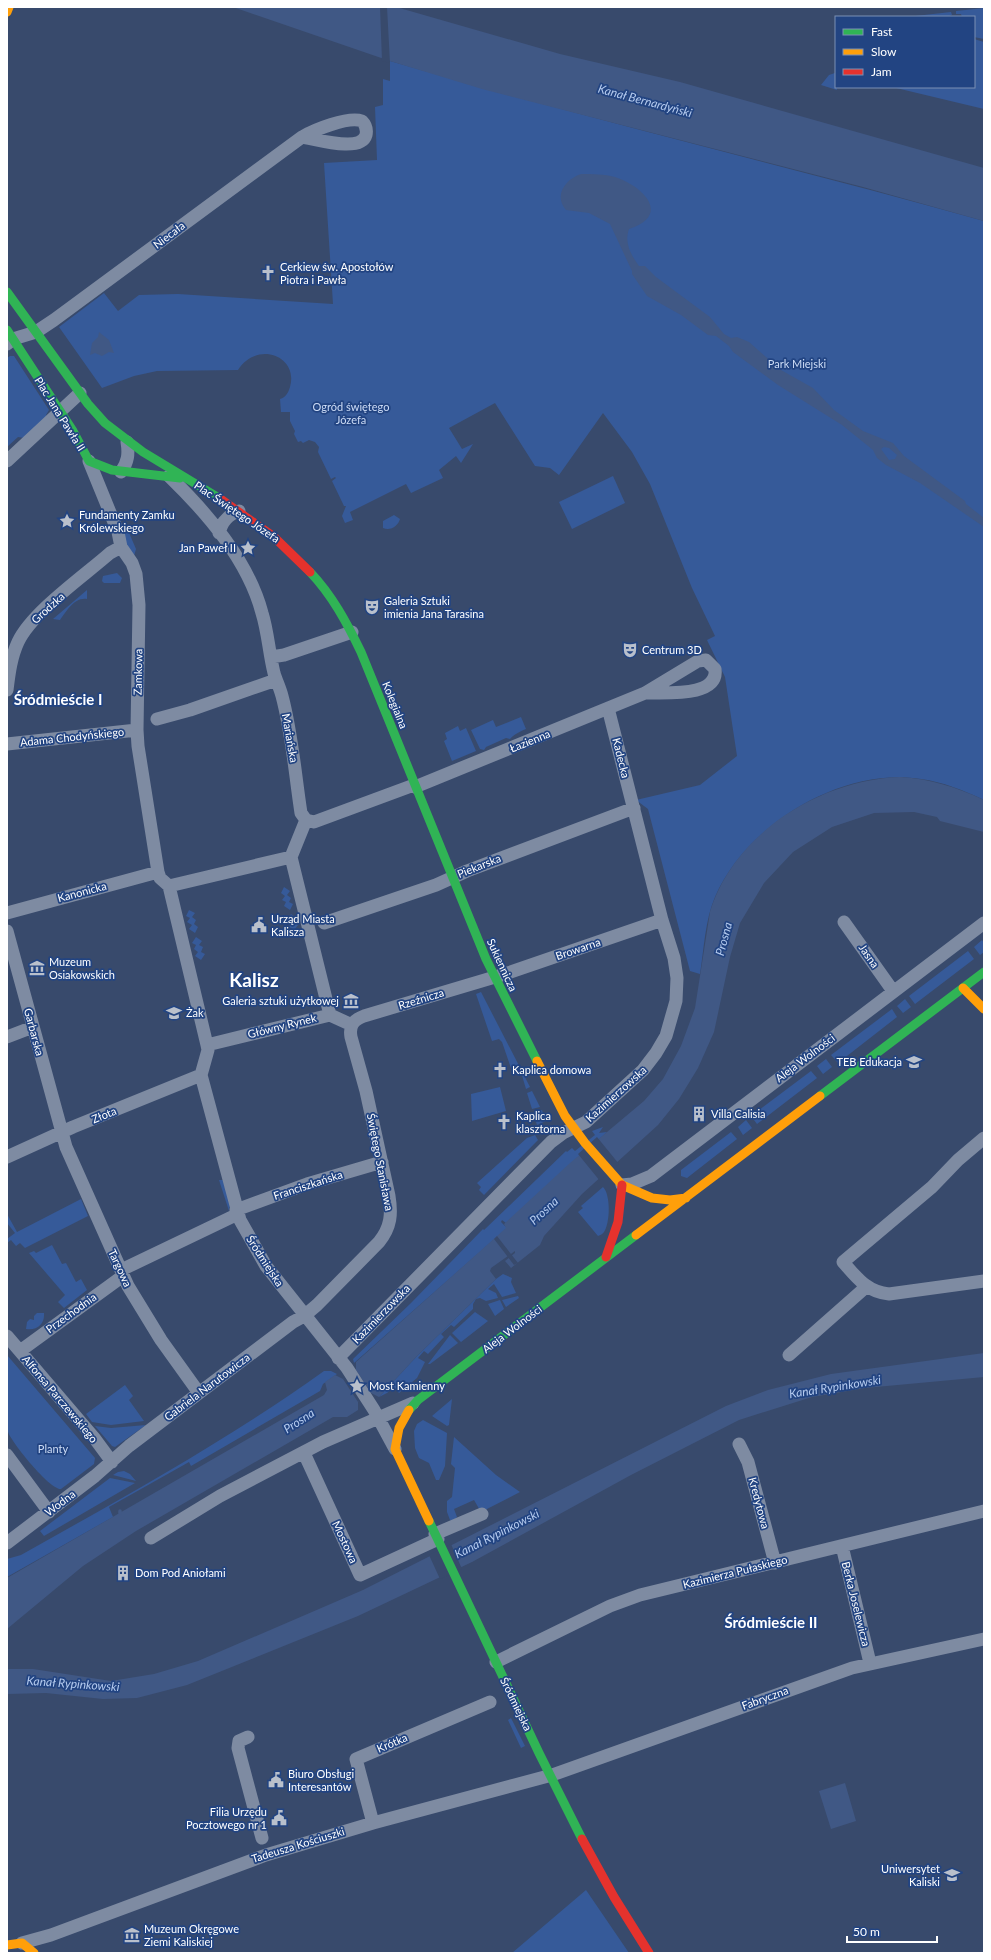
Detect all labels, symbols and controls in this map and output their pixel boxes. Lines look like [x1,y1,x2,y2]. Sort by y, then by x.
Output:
legend [835,16,975,88]
text: Fast [871,24,893,39]
text: Slow [871,44,897,59]
text: Jam [871,64,892,79]
water label: Kanał Bernardyński [596,81,694,120]
street label: Niecała [150,218,187,251]
place label: Cerkiew św. Apostołów Piotra i Pawła [280,260,394,286]
church icon: Cerkiew św. Apostołów Piotra i Pawła [259,264,277,282]
park label: Park Miejski [768,357,827,370]
street label: Plac Jana Pawła II [32,374,88,453]
park label: Ogród świętego Józefa [313,400,389,426]
street label: Plac Świętego Józefa [192,478,282,545]
place label: Fundamenty Zamku Królewskiego [79,508,175,534]
place icon: Fundamenty Zamku Królewskiego [58,512,76,530]
place icon: Jan Paweł II [239,539,257,557]
place label: Jan Paweł II [179,541,236,554]
street label: Grodzka [28,589,67,626]
place label: Galeria Sztuki imienia Jana Tarasina [384,594,484,620]
theatre icon: Galeria Sztuki imienia Jana Tarasina [363,598,381,616]
theatre icon: Centrum 3D [621,641,639,659]
place label: Centrum 3D [642,643,702,656]
street label: Zamkowa [131,649,144,695]
street label: Kolegialna [380,679,411,730]
district label: Śródmieście I [14,690,102,708]
street label: Mariańska [280,712,301,763]
street label: Adama Chodyńskiego [19,725,125,748]
street label: Łazienna [508,727,552,755]
street label: Kadecka [610,736,633,779]
street label: Piekarska [455,851,503,880]
street label: Kanonicka [56,879,108,904]
place label: Urząd Miasta Kalisza [271,912,335,938]
public building icon: Urząd Miasta Kalisza [250,916,268,934]
water label: Prosna [712,920,735,957]
street label: Browarna [554,935,602,962]
street label: Sukiennicza [485,936,520,993]
street label: Jasna [857,941,882,970]
place label: Muzeum Osiakowskich [49,955,115,981]
museum icon: Muzeum Osiakowskich [28,959,46,977]
district label: Kalisz [229,968,279,991]
street label: Rzeźnicza [396,985,445,1012]
museum icon: Galeria sztuki użytkowej [342,992,360,1010]
place label: Galeria sztuki użytkowej [222,994,339,1007]
school or university icon: Żak [165,1004,183,1022]
place label: Żak [186,1006,204,1019]
street label: Garbarska [22,1007,47,1057]
street label: Główny Rynek [246,1011,318,1040]
street label: Aleja Wolności [772,1031,837,1084]
school or university icon: TEB Edukacja [905,1053,923,1071]
place label: TEB Edukacja [836,1055,902,1068]
church icon: Kaplica domowa [491,1061,509,1079]
place label: Kaplica domowa [512,1063,591,1076]
street label: Kazimierzowska [583,1063,649,1124]
street label: Złota [90,1104,118,1125]
building icon: Villa Calisia [690,1105,708,1123]
place label: Villa Calisia [711,1107,765,1120]
place label: Kaplica klasztorna [516,1109,565,1135]
street label: Świętego Stanisława [365,1112,396,1212]
church icon: Kaplica klasztorna [495,1113,513,1131]
street label: Franciszkańska [272,1167,344,1202]
water label: Prosna [526,1194,561,1228]
street label: Śródmiejska [244,1233,287,1289]
street label: Targowa [106,1247,135,1289]
street label: Kazimierzowska [349,1281,412,1346]
street label: Przechodnia [43,1290,98,1335]
street label: Aleja Wolności [479,1302,544,1355]
street label: Gabriela Narutowicza [161,1350,252,1423]
street label: Alfonsa Parczewskiego [20,1352,101,1445]
water label: Kanał Rypinkowski [788,1372,882,1401]
place icon: Most Kamienny [348,1377,366,1395]
place label: Most Kamienny [369,1379,445,1392]
water label: Prosna [280,1405,317,1436]
park label: Planty [38,1442,68,1455]
street label: Kredytowa [746,1476,773,1530]
street label: Wodna [42,1487,77,1518]
water label: Kanał Rypinkowski [452,1506,542,1561]
street label: Mostowa [330,1519,361,1565]
street label: Kazimierza Pułaskiego [681,1552,789,1591]
street label: Berka Joselewicza [840,1560,873,1648]
building icon: Dom Pod Aniołami [114,1564,132,1582]
place label: Dom Pod Aniołami [135,1566,226,1579]
district label: Śródmieście II [724,1613,818,1631]
water label: Kanał Rypinkowski [26,1673,120,1694]
street label: Śródmiejska [498,1675,535,1733]
street label: Fabryczna [740,1683,790,1712]
street label: Krótka [374,1730,409,1755]
place label: Biuro Obsługi Interesantów [288,1767,354,1793]
public building icon: Biuro Obsługi Interesantów [267,1771,285,1789]
place label: Filia Urzędu Pocztowego nr 1 [186,1805,267,1831]
public building icon: Filia Urzędu Pocztowego nr 1 [270,1809,288,1827]
street label: Tadeusza Kościuszki [250,1824,346,1865]
place label: Uniwersytet Kaliski [881,1862,940,1888]
school or university icon: Uniwersytet Kaliski [943,1866,961,1884]
scale bar [847,1918,937,1944]
place label: Muzeum Okręgowe Ziemi Kaliskiej [144,1922,239,1948]
text: 50 m [853,1924,880,1939]
museum icon: Muzeum Okręgowe Ziemi Kaliskiej [123,1926,141,1944]

